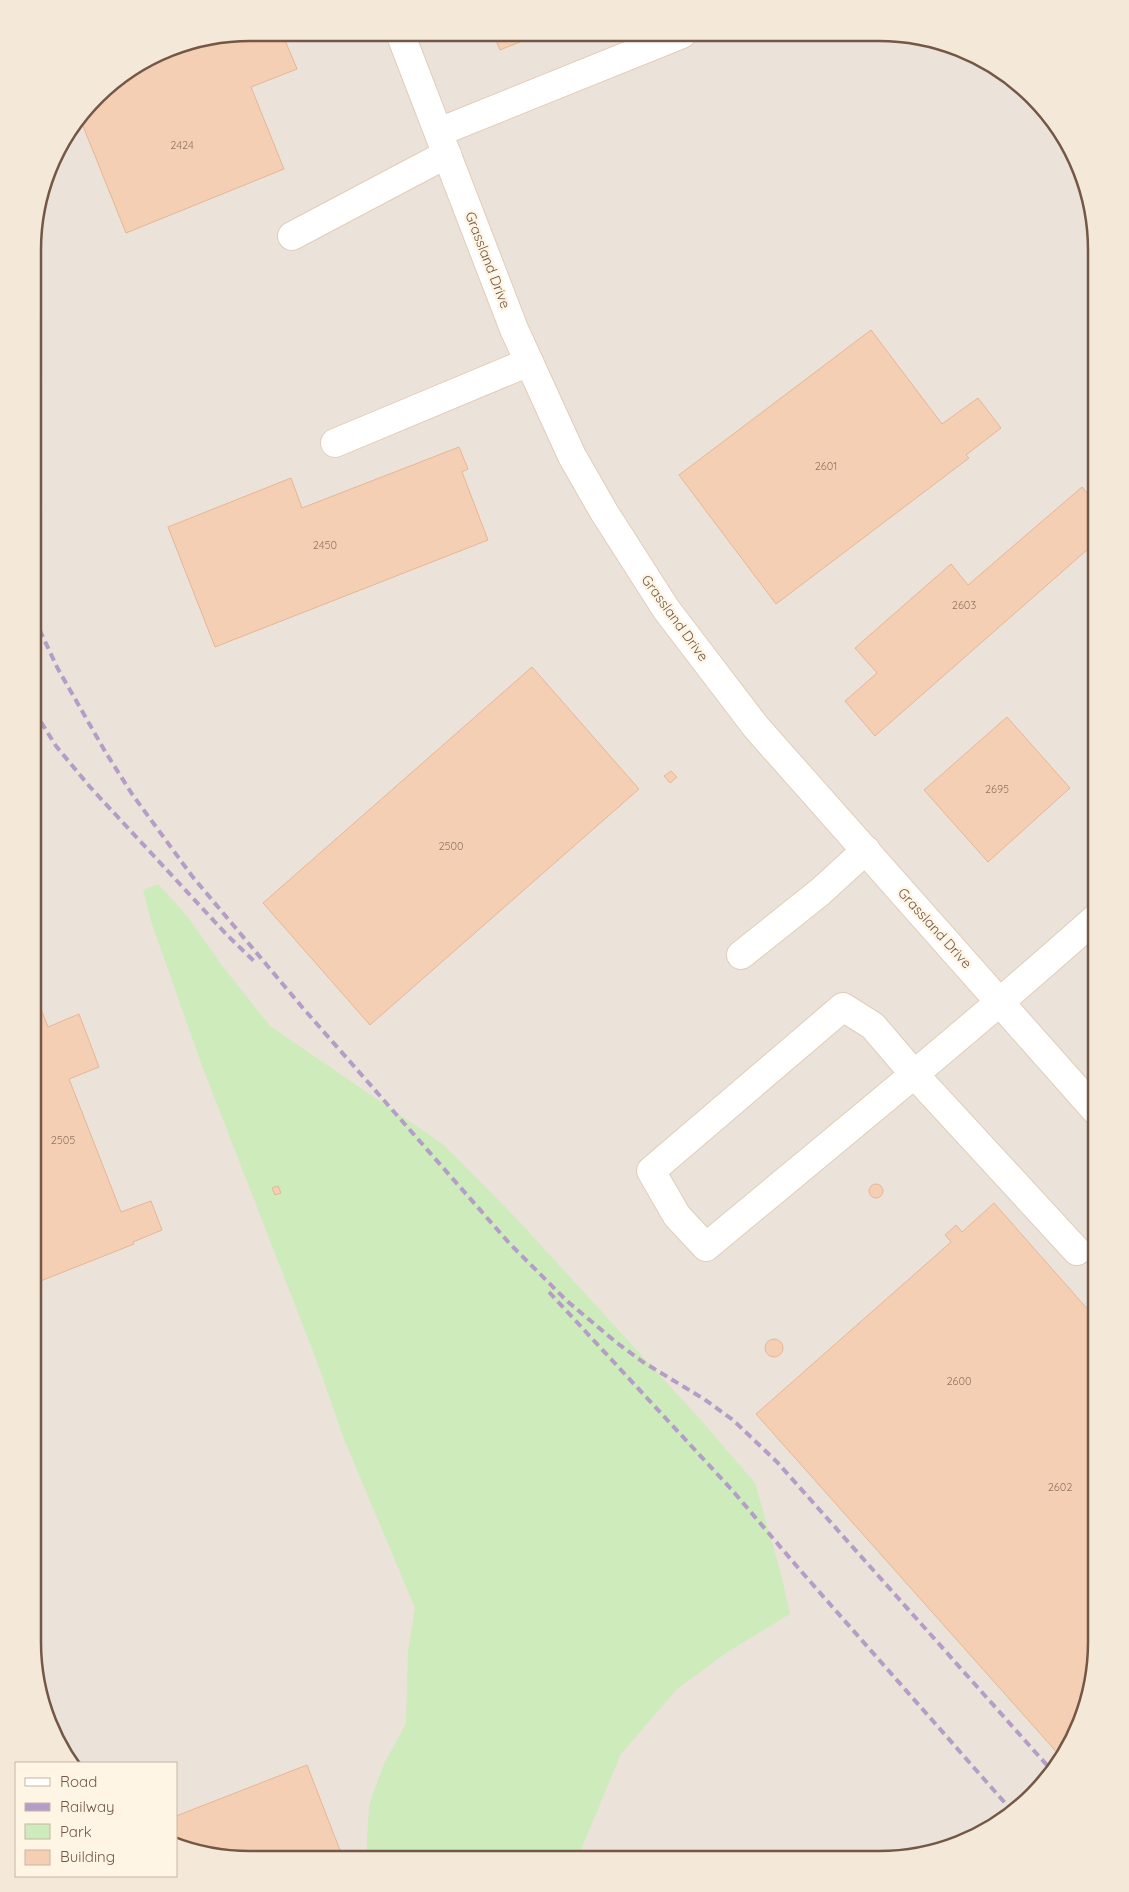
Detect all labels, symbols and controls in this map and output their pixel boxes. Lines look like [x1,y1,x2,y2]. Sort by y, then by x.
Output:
house number: 2424 [170,138,194,152]
street label: Grassland Drive [461,209,515,311]
house number: 2601 [815,459,837,473]
house number: 2450 [313,538,337,552]
street label: Grassland Drive [638,571,712,665]
house number: 2603 [952,598,976,612]
house number: 2695 [985,782,1009,796]
house number: 2500 [438,839,464,853]
street label: Grassland Drive [894,884,976,972]
house number: 2505 [51,1133,75,1147]
house number: 2600 [946,1374,972,1388]
house number: 2602 [1048,1480,1072,1494]
legend [15,1762,178,1877]
text: Road [60,1772,97,1791]
text: Railway [60,1797,115,1816]
text: Park [60,1822,92,1841]
text: Building [60,1847,115,1866]

